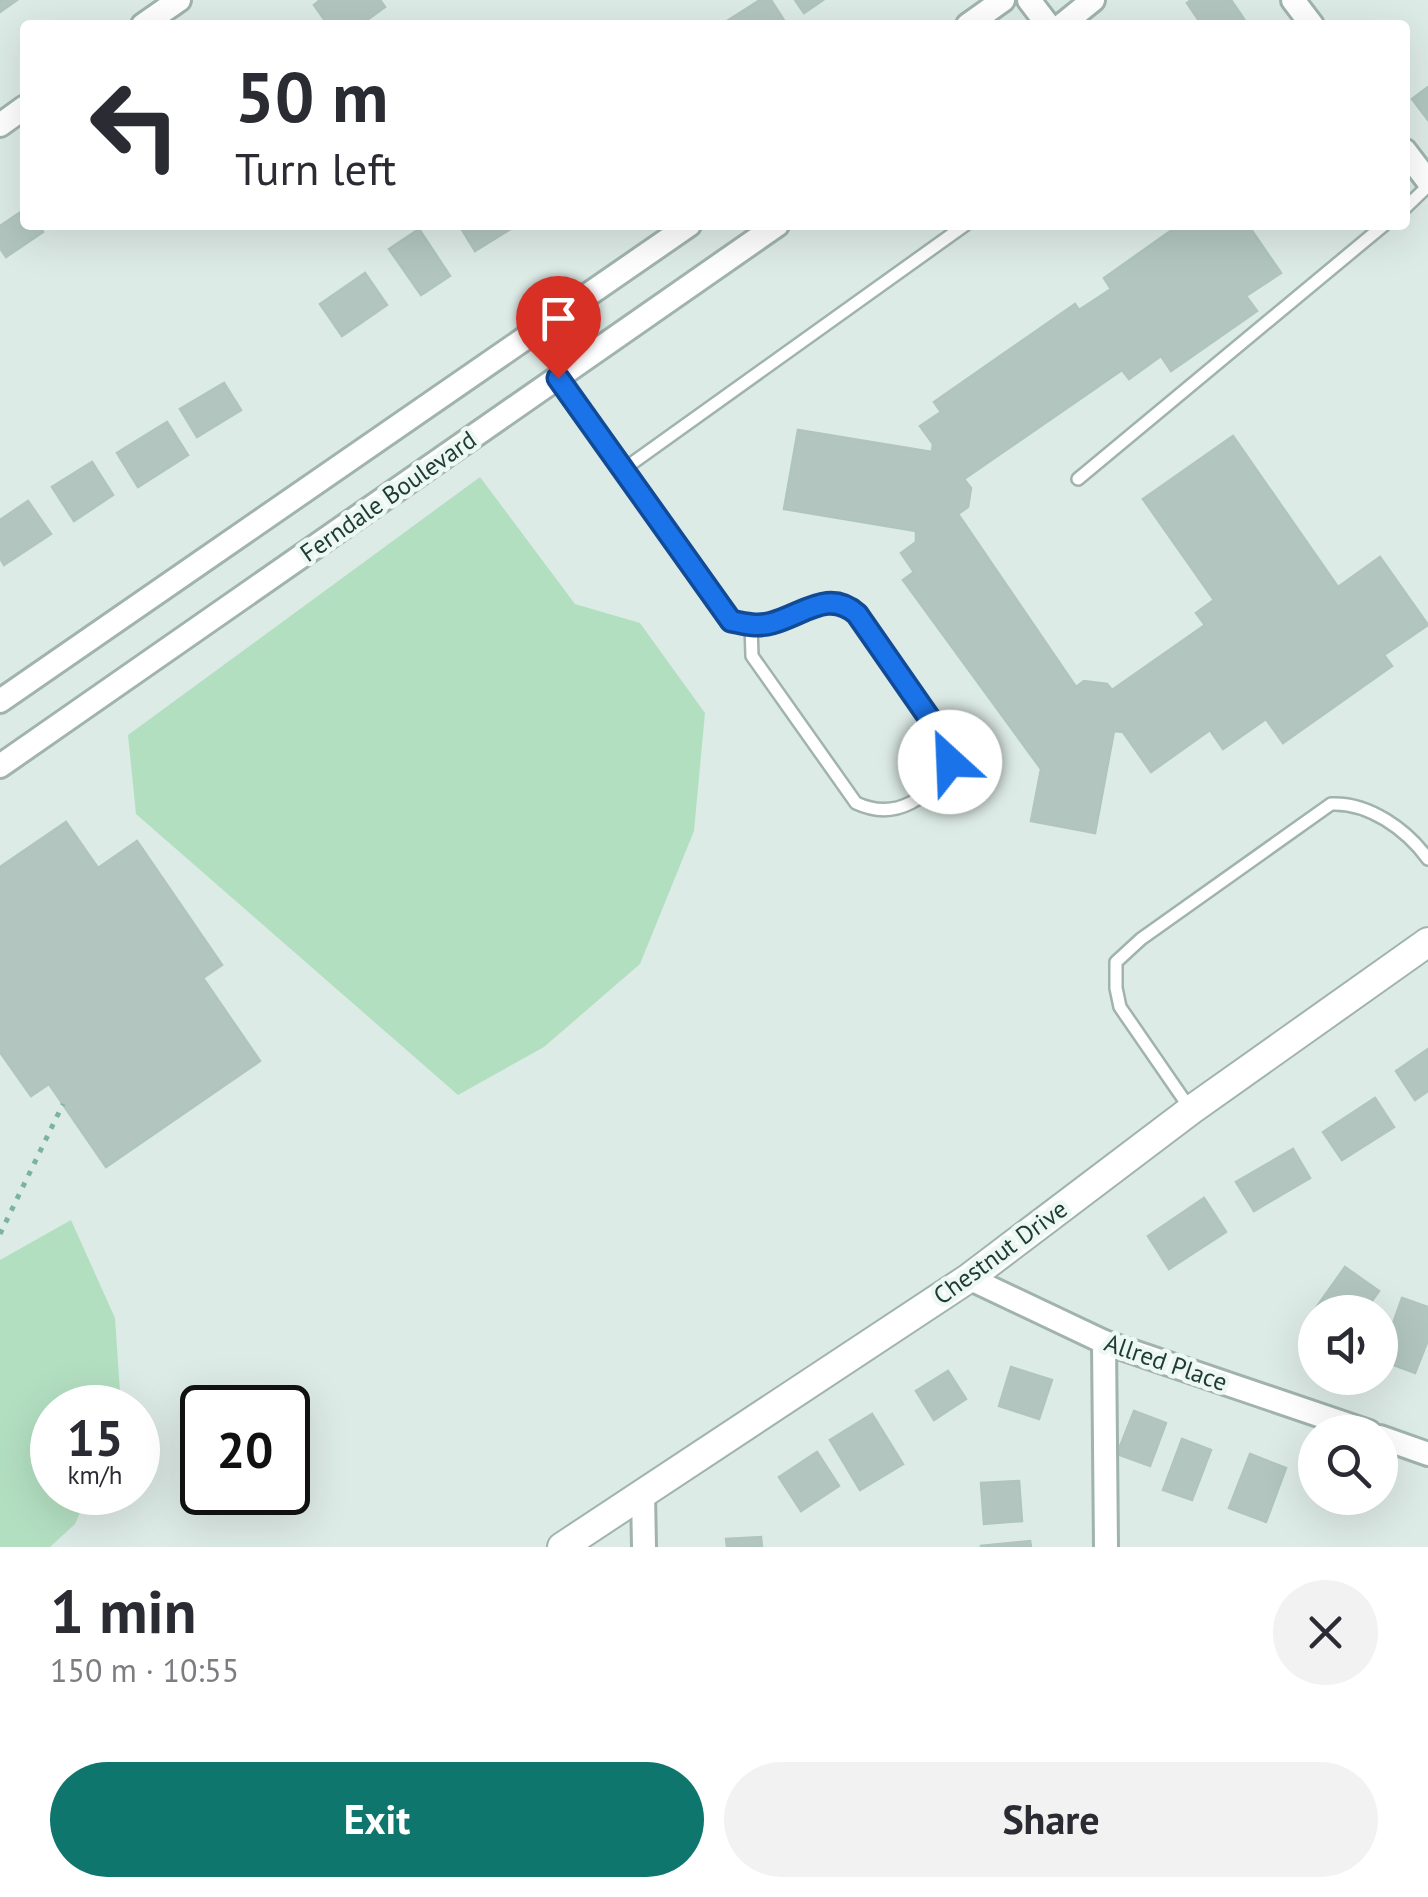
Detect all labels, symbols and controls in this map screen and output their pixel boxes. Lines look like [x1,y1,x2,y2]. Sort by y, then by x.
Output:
text: 50 m [235,51,388,141]
icon: left [70,60,200,190]
text: Turn left [235,139,396,197]
pin [516,276,601,379]
icon: arrive [531,291,586,346]
street label: Ferndale Boulevard [294,423,482,569]
position arrow [898,710,1002,814]
street label: Chestnut Drive [927,1193,1073,1311]
map controls [1298,1295,1398,1515]
button: sound [1298,1295,1398,1395]
street label: Allred Place [1100,1326,1232,1398]
speed limit sign: 20 [180,1385,310,1515]
text: 15 [67,1405,123,1470]
button: search [1298,1415,1398,1515]
text: km/h [68,1459,122,1491]
text: 1 min [50,1572,196,1650]
button: close [1273,1580,1378,1685]
text: 150 m · 10:55 [50,1649,239,1691]
button: Exit [50,1762,704,1877]
button: Share [724,1762,1378,1877]

